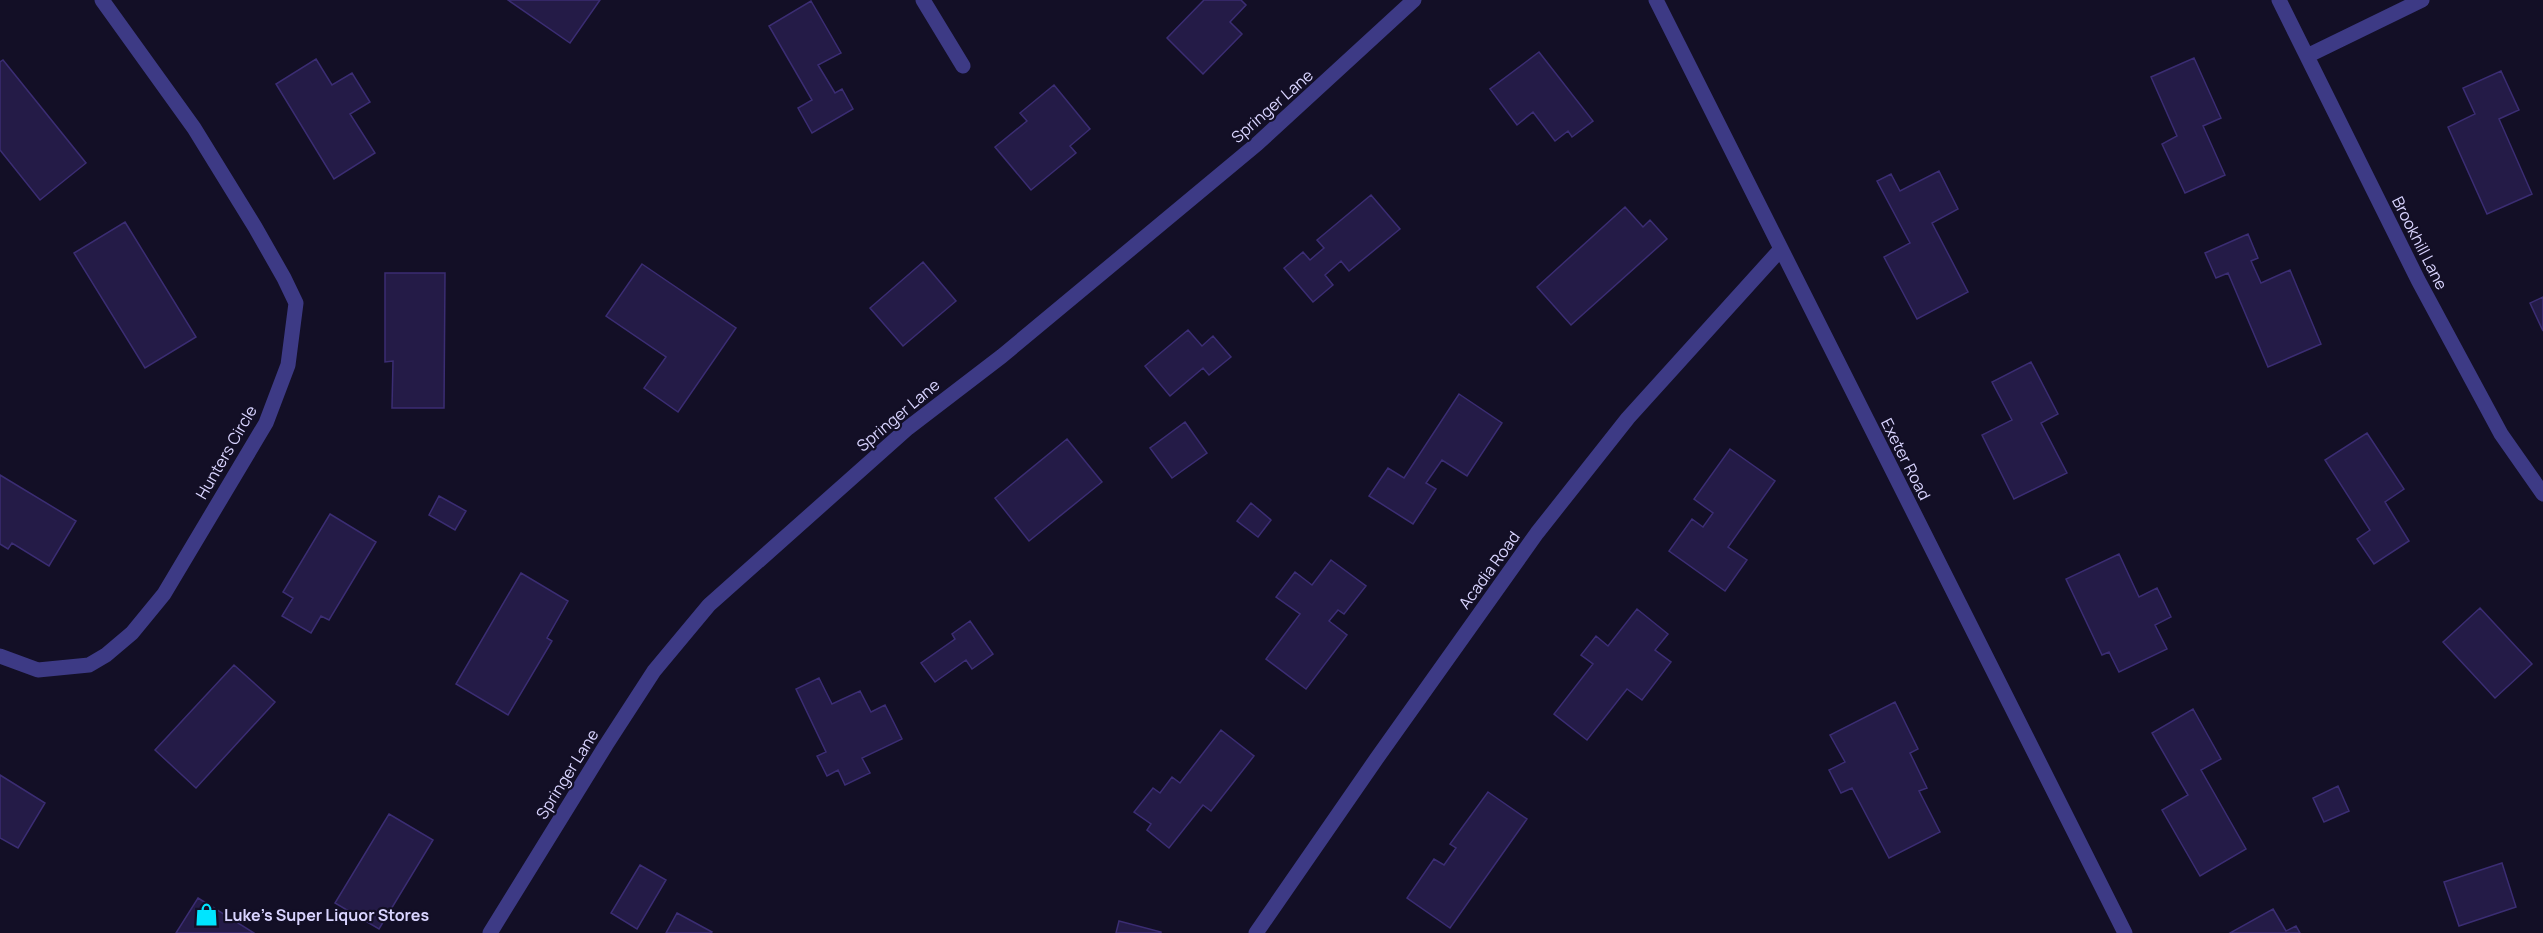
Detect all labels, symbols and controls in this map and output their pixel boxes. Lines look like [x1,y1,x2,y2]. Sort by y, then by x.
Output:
street label: Springer Lane [1226,64,1318,148]
street label: Brookhill Lane [2387,193,2453,293]
street label: Springer Lane [852,374,944,456]
street label: Hunters Circle [190,401,262,503]
street label: Exeter Road [1876,414,1936,504]
street label: Acadia Road [1453,527,1525,613]
street label: Springer Lane [531,725,603,823]
shop icon: Luke's Super Liquor Stores [193,902,219,928]
place label: Luke's Super Liquor Stores [224,904,429,926]

